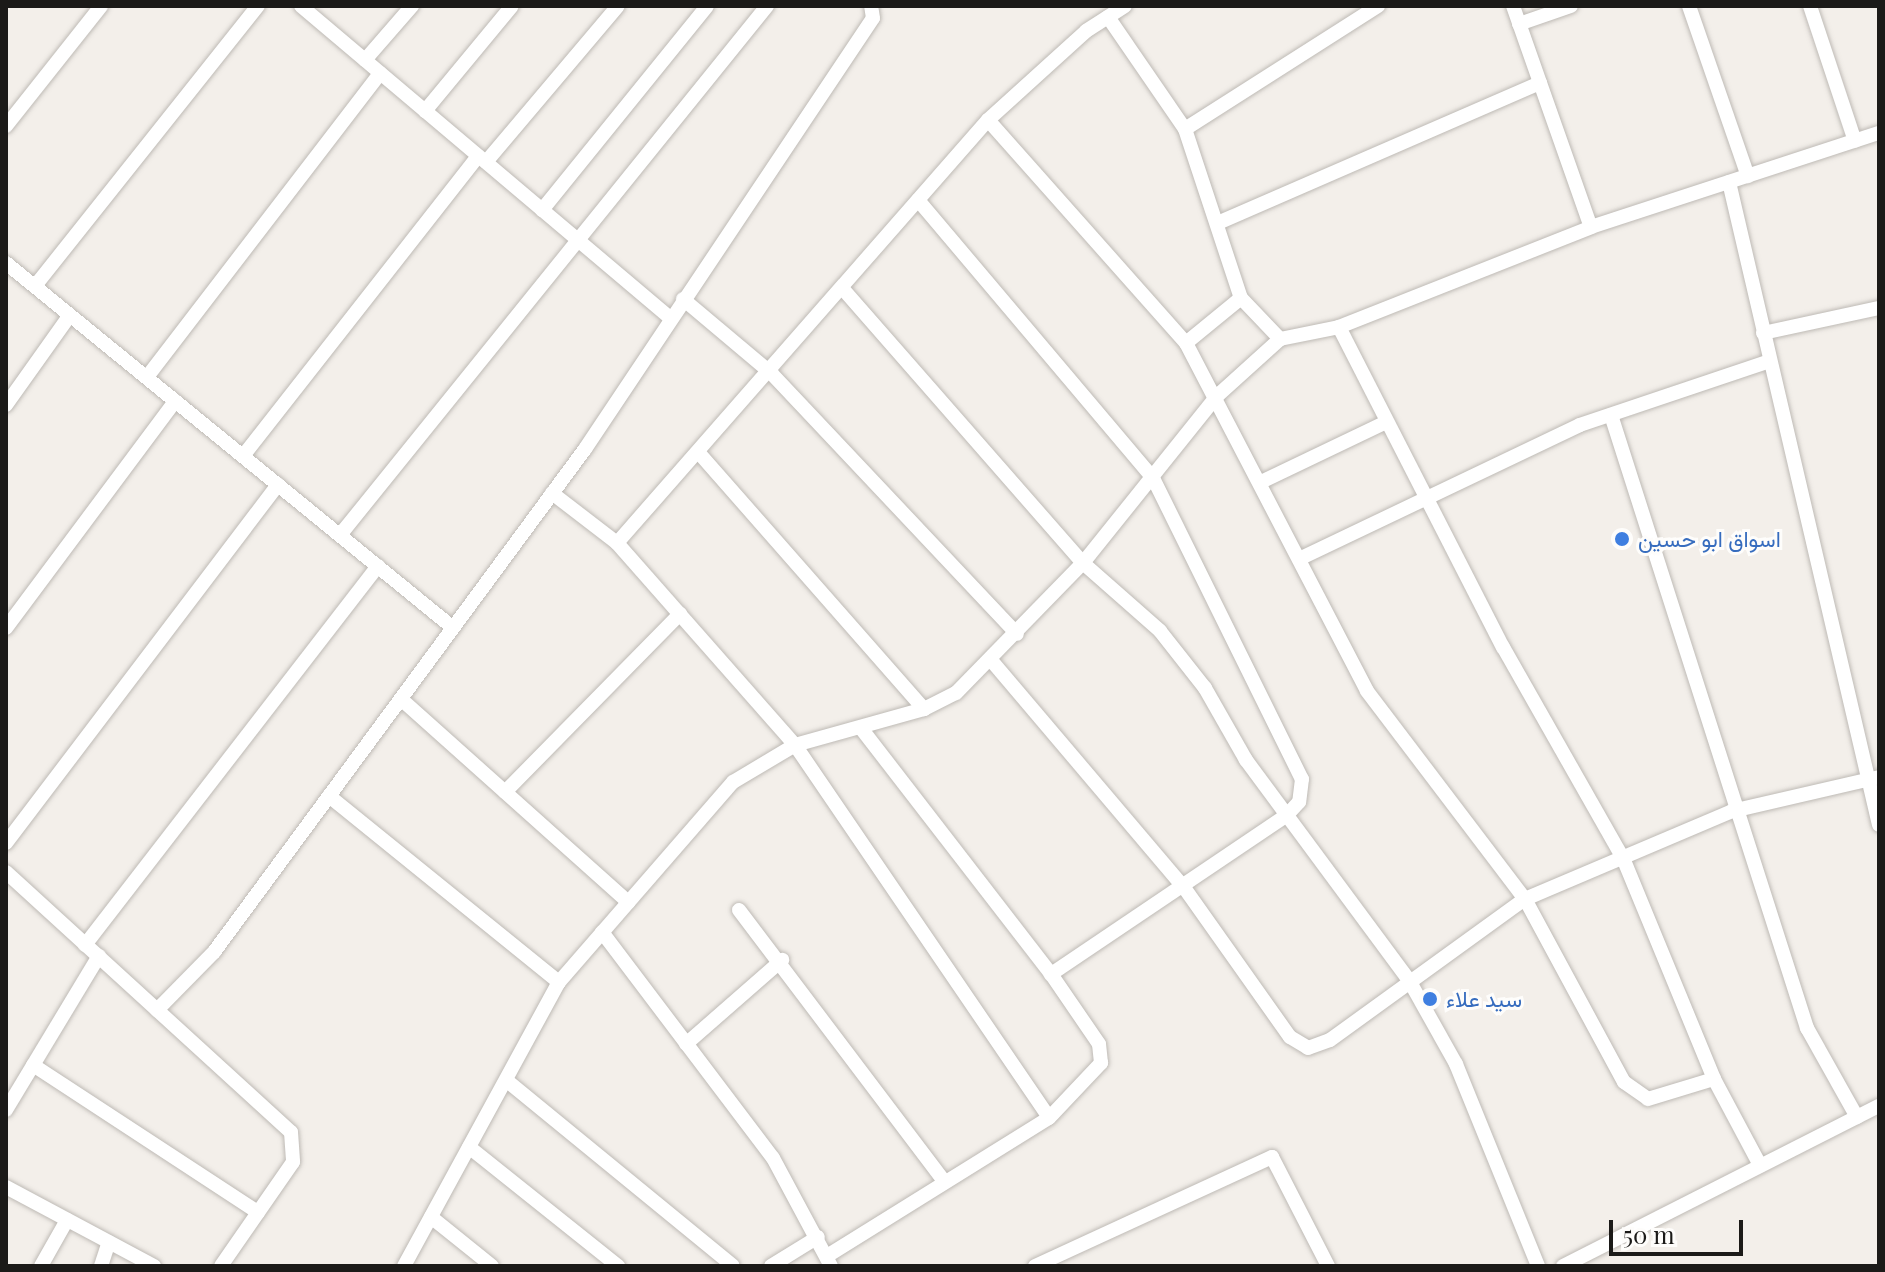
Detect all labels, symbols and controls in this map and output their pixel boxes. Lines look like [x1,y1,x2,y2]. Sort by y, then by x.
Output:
place label: اسواق ابو حسين [1638,526,1781,552]
marker: اسواق ابو حسين [1613,530,1631,548]
place label: سيد علاء [1446,986,1522,1012]
marker: سيد علاء [1421,990,1439,1008]
scale bar [1613,1204,1747,1254]
text: 50 m [1623,1218,1675,1250]

